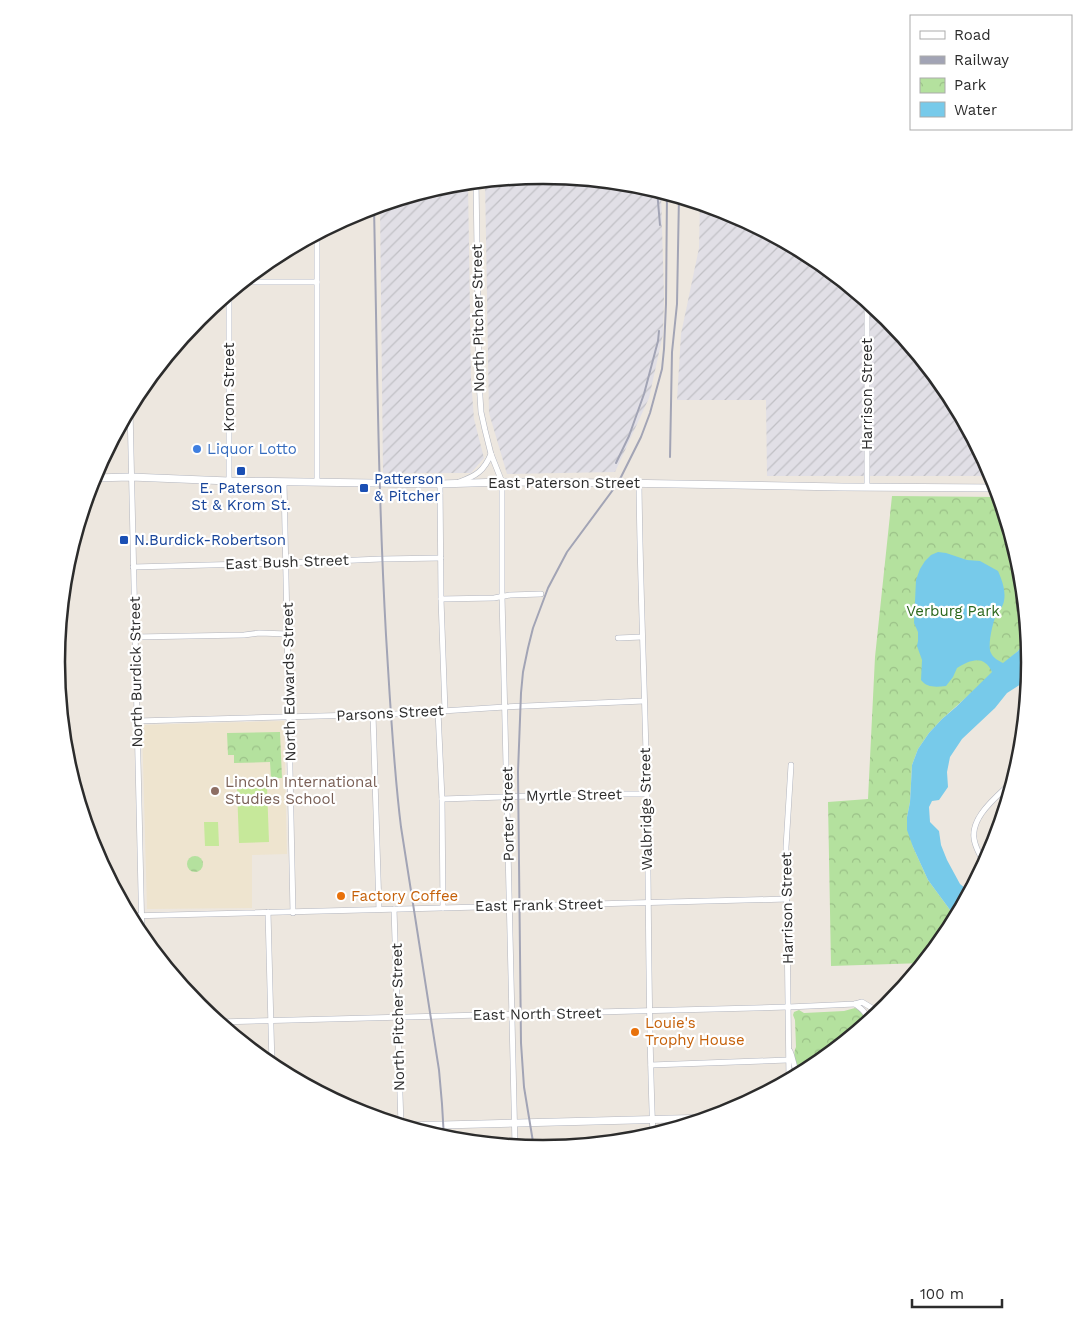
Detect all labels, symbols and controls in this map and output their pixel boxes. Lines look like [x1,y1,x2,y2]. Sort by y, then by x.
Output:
legend [910,15,1072,130]
text: Road [954,26,991,44]
text: Railway [954,51,1009,69]
text: Park [954,76,987,94]
text: Water [954,101,997,119]
street label: North Pitcher Street [468,243,488,392]
street label: Harrison Street [858,337,876,450]
street label: Krom Street [220,342,238,432]
place label: Liquor Lotto [207,440,297,458]
marker: Liquor Lotto [191,443,203,455]
marker: E. Paterson St & Krom St. [235,465,247,477]
place label: Patterson & Pitcher [374,470,444,505]
street label: East Paterson Street [488,474,641,492]
place label: E. Paterson St & Krom St. [191,479,291,514]
marker: Patterson & Pitcher [358,482,370,494]
place label: N.Burdick-Robertson [134,531,286,549]
marker: N.Burdick-Robertson [118,534,130,546]
street label: East Bush Street [225,551,350,573]
street label: North Burdick Street [126,595,146,748]
street label: North Edwards Street [279,602,299,762]
park label: Verburg Park [906,602,1000,620]
street label: Parsons Street [336,701,445,725]
street label: Walbridge Street [636,747,656,871]
street label: Porter Street [498,766,518,861]
place label: Lincoln International Studies School [225,773,378,808]
marker: Lincoln International Studies School [209,785,221,797]
street label: Myrtle Street [526,785,623,805]
street label: Harrison Street [777,851,797,964]
place label: Factory Coffee [351,887,458,905]
marker: Factory Coffee [335,890,347,902]
street label: East Frank Street [475,895,604,915]
street label: North Pitcher Street [388,942,408,1091]
street label: East North Street [472,1004,602,1024]
place label: Louie's Trophy House [645,1014,745,1049]
marker: Louie's Trophy House [629,1026,641,1038]
scale bar [912,1276,1002,1308]
text: 100 m [920,1285,964,1303]

